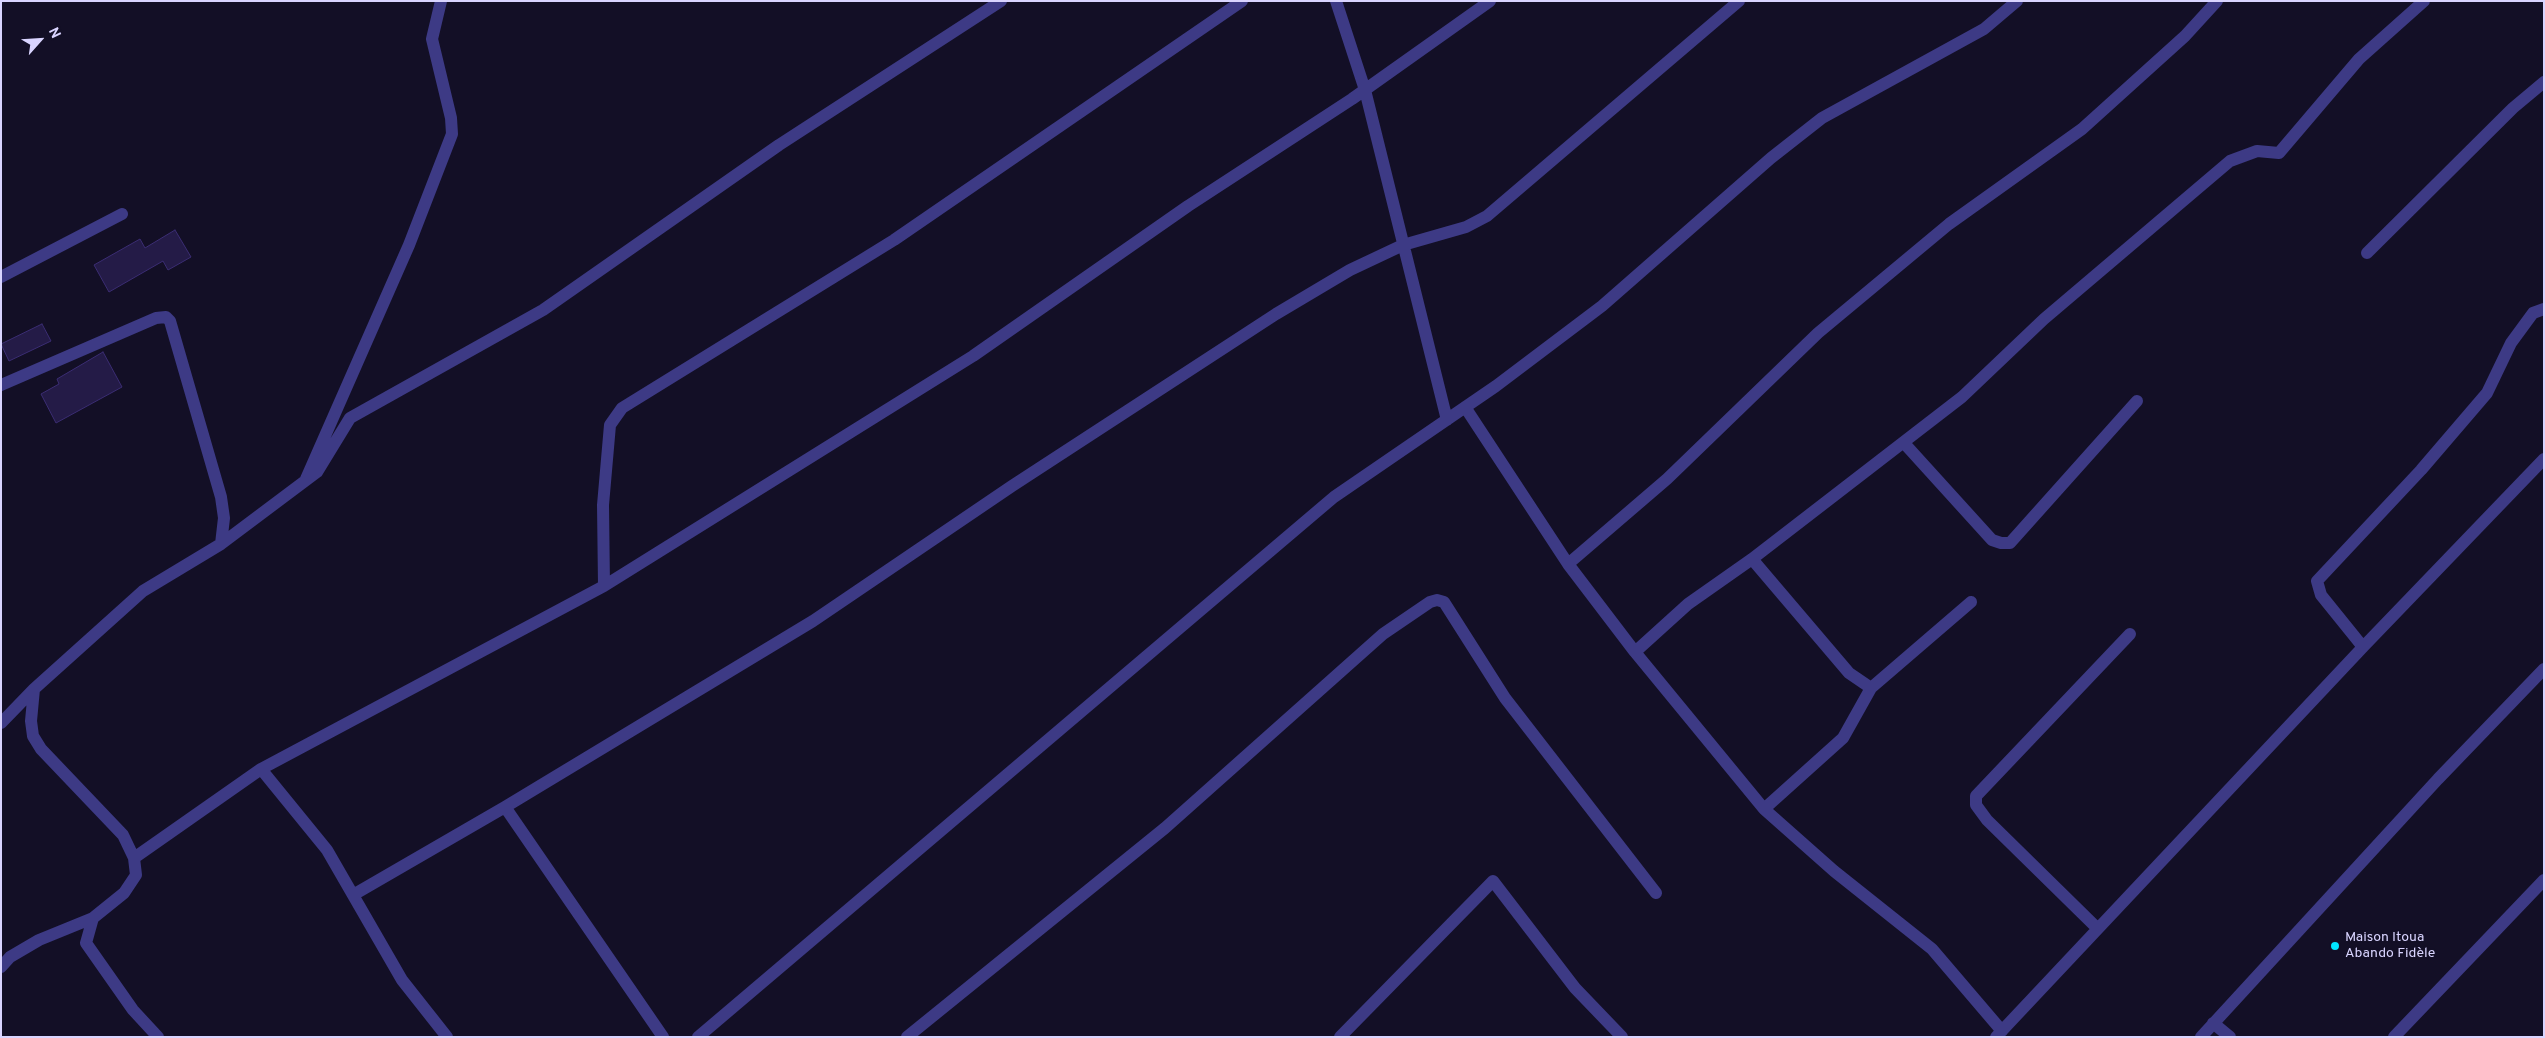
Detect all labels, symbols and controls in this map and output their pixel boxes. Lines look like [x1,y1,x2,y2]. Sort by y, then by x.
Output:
north arrow [15,15,65,65]
text: N [44,25,64,41]
place label: Maison Itoua Abando Fidèle [2345,930,2435,962]
marker: Maison Itoua Abando Fidèle [2329,940,2341,952]

